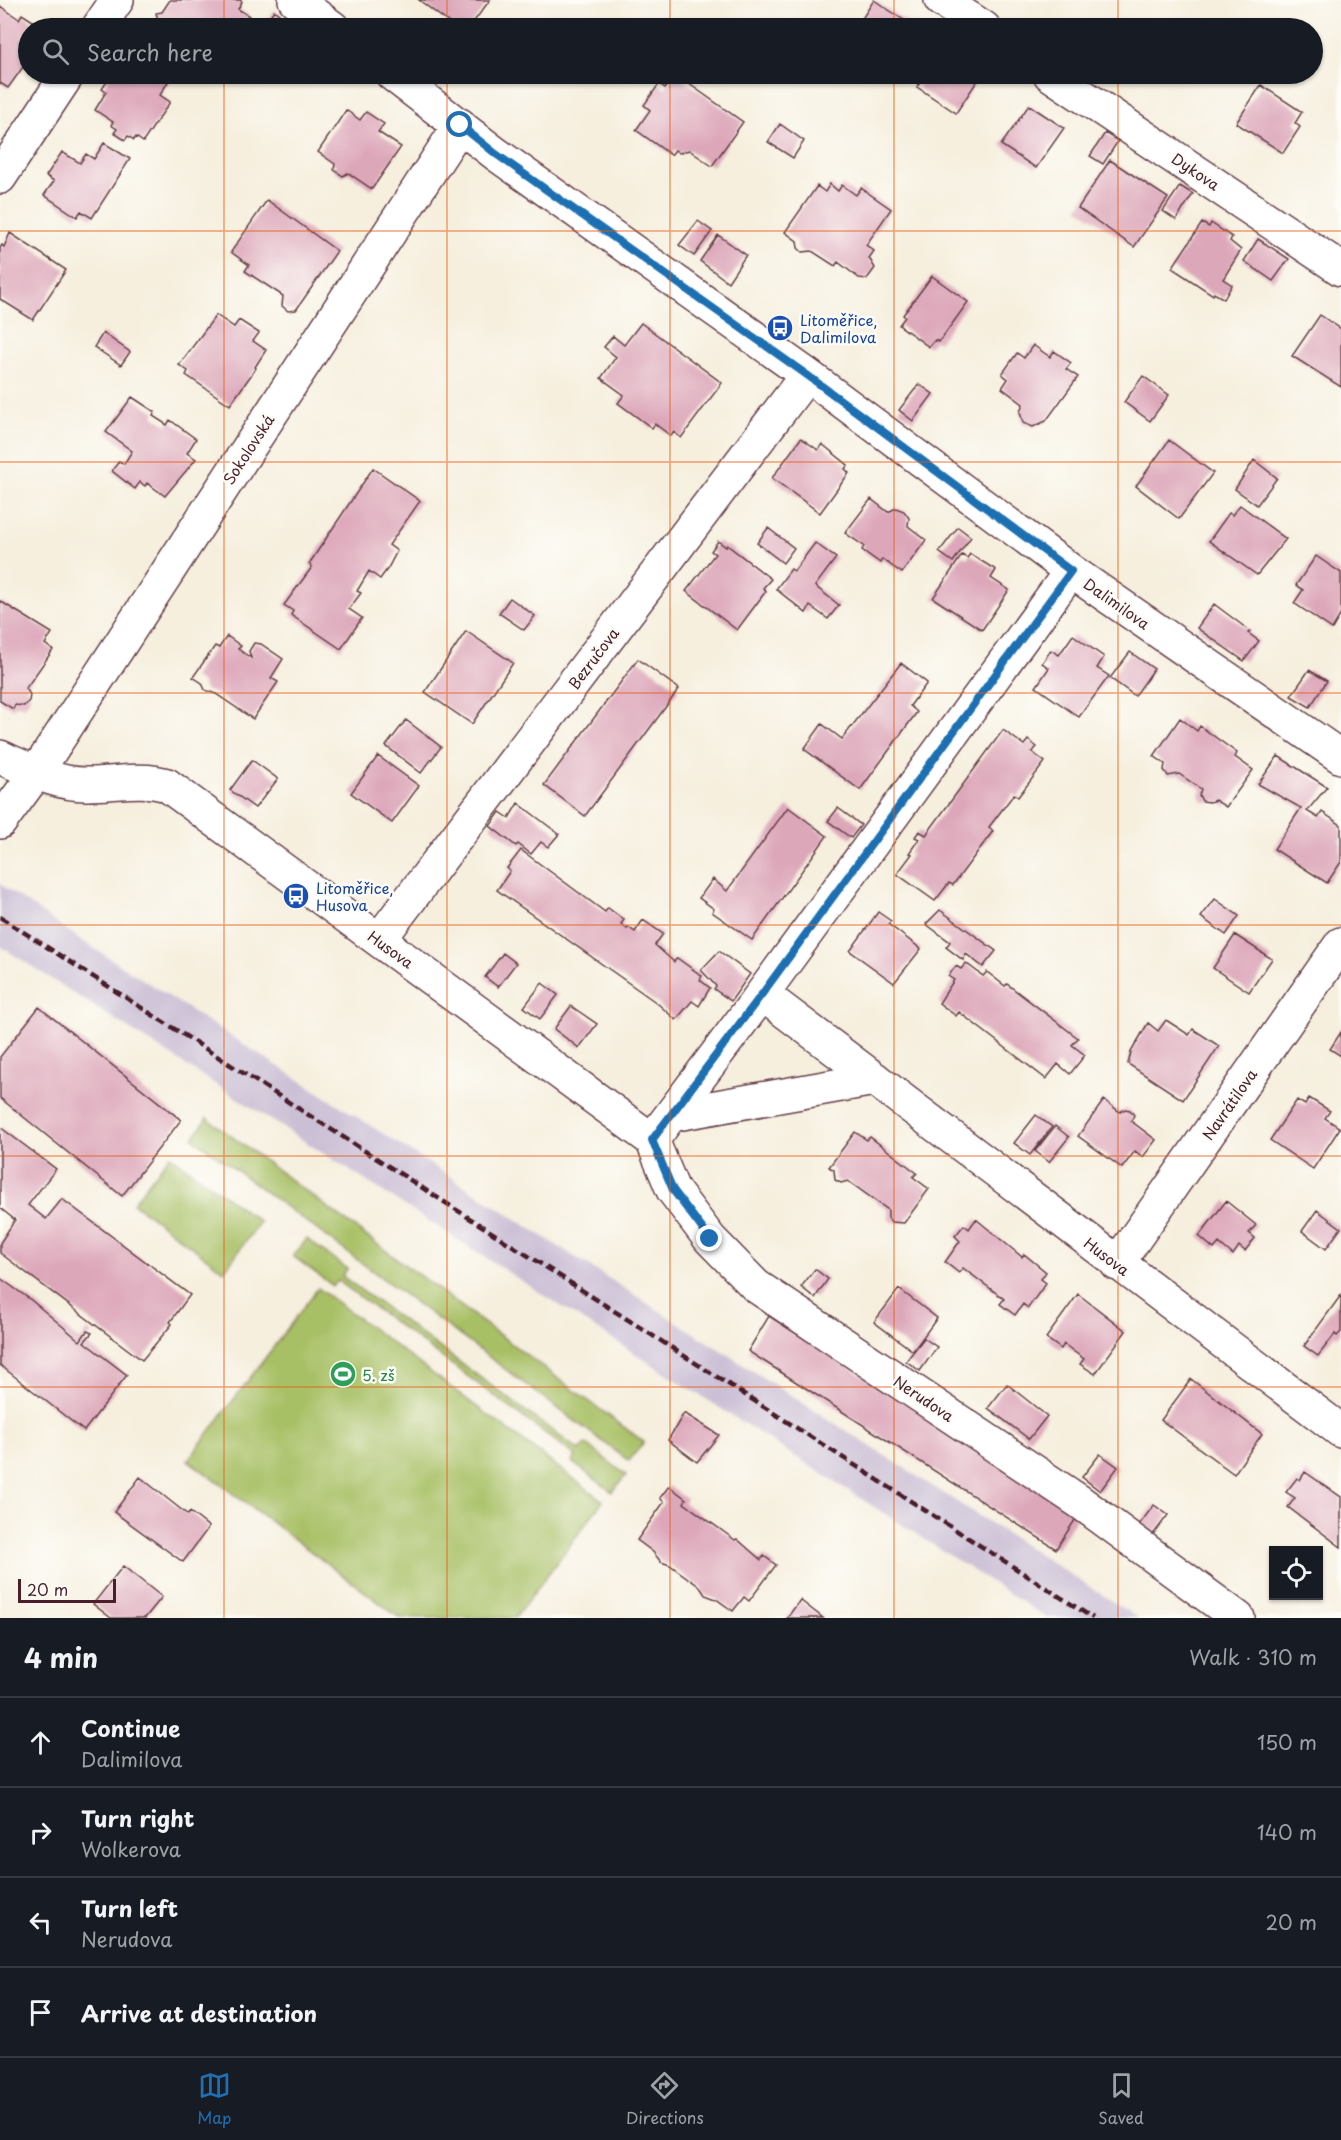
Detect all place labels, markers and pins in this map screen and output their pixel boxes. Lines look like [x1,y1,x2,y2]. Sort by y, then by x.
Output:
place label: Litoměřice, Dalimilova [800,308,877,348]
bus stop icon: Litoměřice, Dalimilova [765,313,795,343]
place label: Litoměřice, Husova [316,876,393,916]
bus stop icon: Litoměřice, Husova [281,881,311,911]
sports icon: 5. zš [328,1359,358,1389]
place label: 5. zš [362,1363,395,1386]

